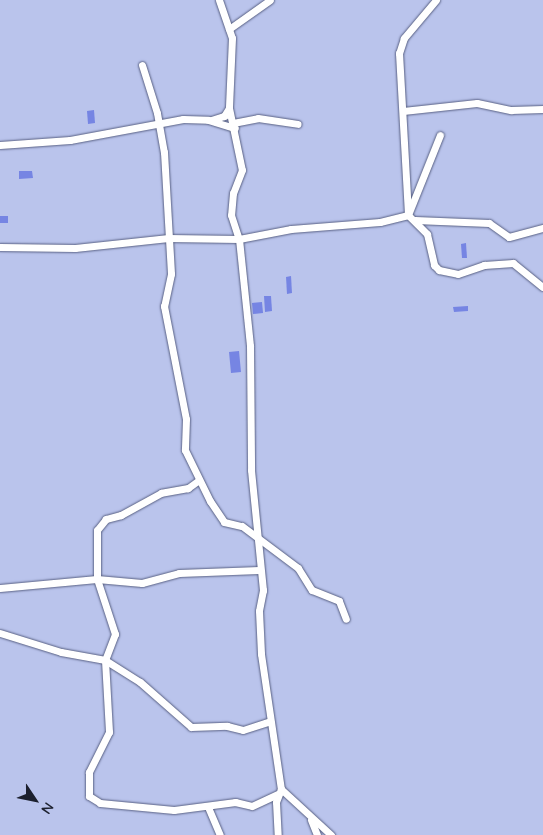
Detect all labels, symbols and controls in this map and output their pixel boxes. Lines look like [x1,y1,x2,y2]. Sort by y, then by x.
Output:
north arrow [10,775,60,825]
text: N [37,799,58,818]

